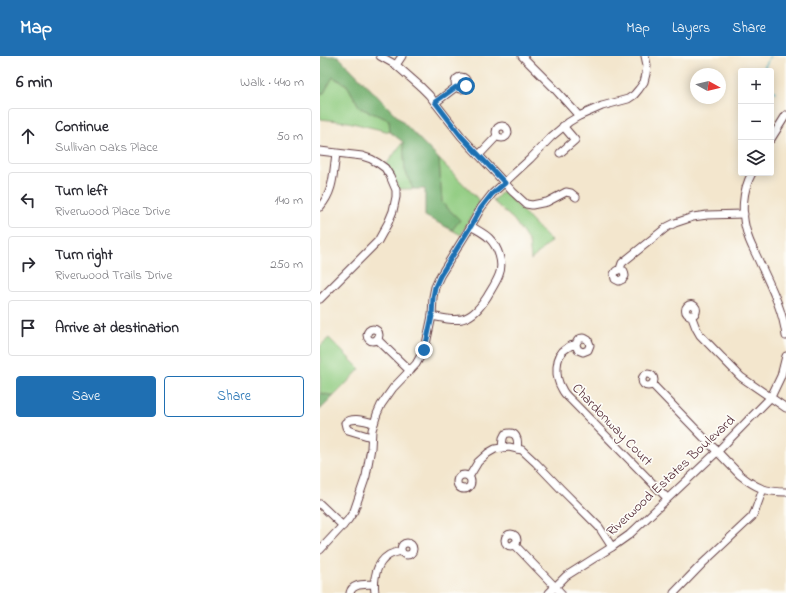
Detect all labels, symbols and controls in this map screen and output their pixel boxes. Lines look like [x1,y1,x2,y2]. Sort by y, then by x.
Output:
text: Map [20,15,52,42]
text: Map [626,18,650,39]
text: Layers [672,18,710,39]
text: Share [732,18,766,39]
north arrow [690,68,726,104]
map controls [738,68,774,176]
button: + [738,68,774,104]
text: 6 min [16,70,52,95]
text: Walk · 440 m [240,73,304,92]
route start [457,77,475,95]
button: − [738,104,774,140]
text: Continue [55,116,109,138]
icon: ahead [17,125,39,147]
text: 50 m [277,127,303,146]
text: Sullivan Oaks Place [55,138,158,157]
button: layers [738,140,774,176]
text: Turn left [55,180,108,202]
icon: left [17,189,39,211]
text: 140 m [275,191,303,210]
text: Riverwood Place Drive [55,202,170,221]
text: Turn right [55,244,113,266]
icon: right [17,253,39,275]
text: 250 m [270,255,303,274]
text: Riverwood Trails Drive [55,266,172,285]
icon: arrive [17,317,39,339]
text: Arrive at destination [55,317,179,339]
route end [415,341,433,359]
button: Save [16,376,156,417]
button: Share [164,376,304,417]
street label: Chardonway Court [566,379,657,472]
street label: Riverwood Estates Boulevard [602,410,740,542]

